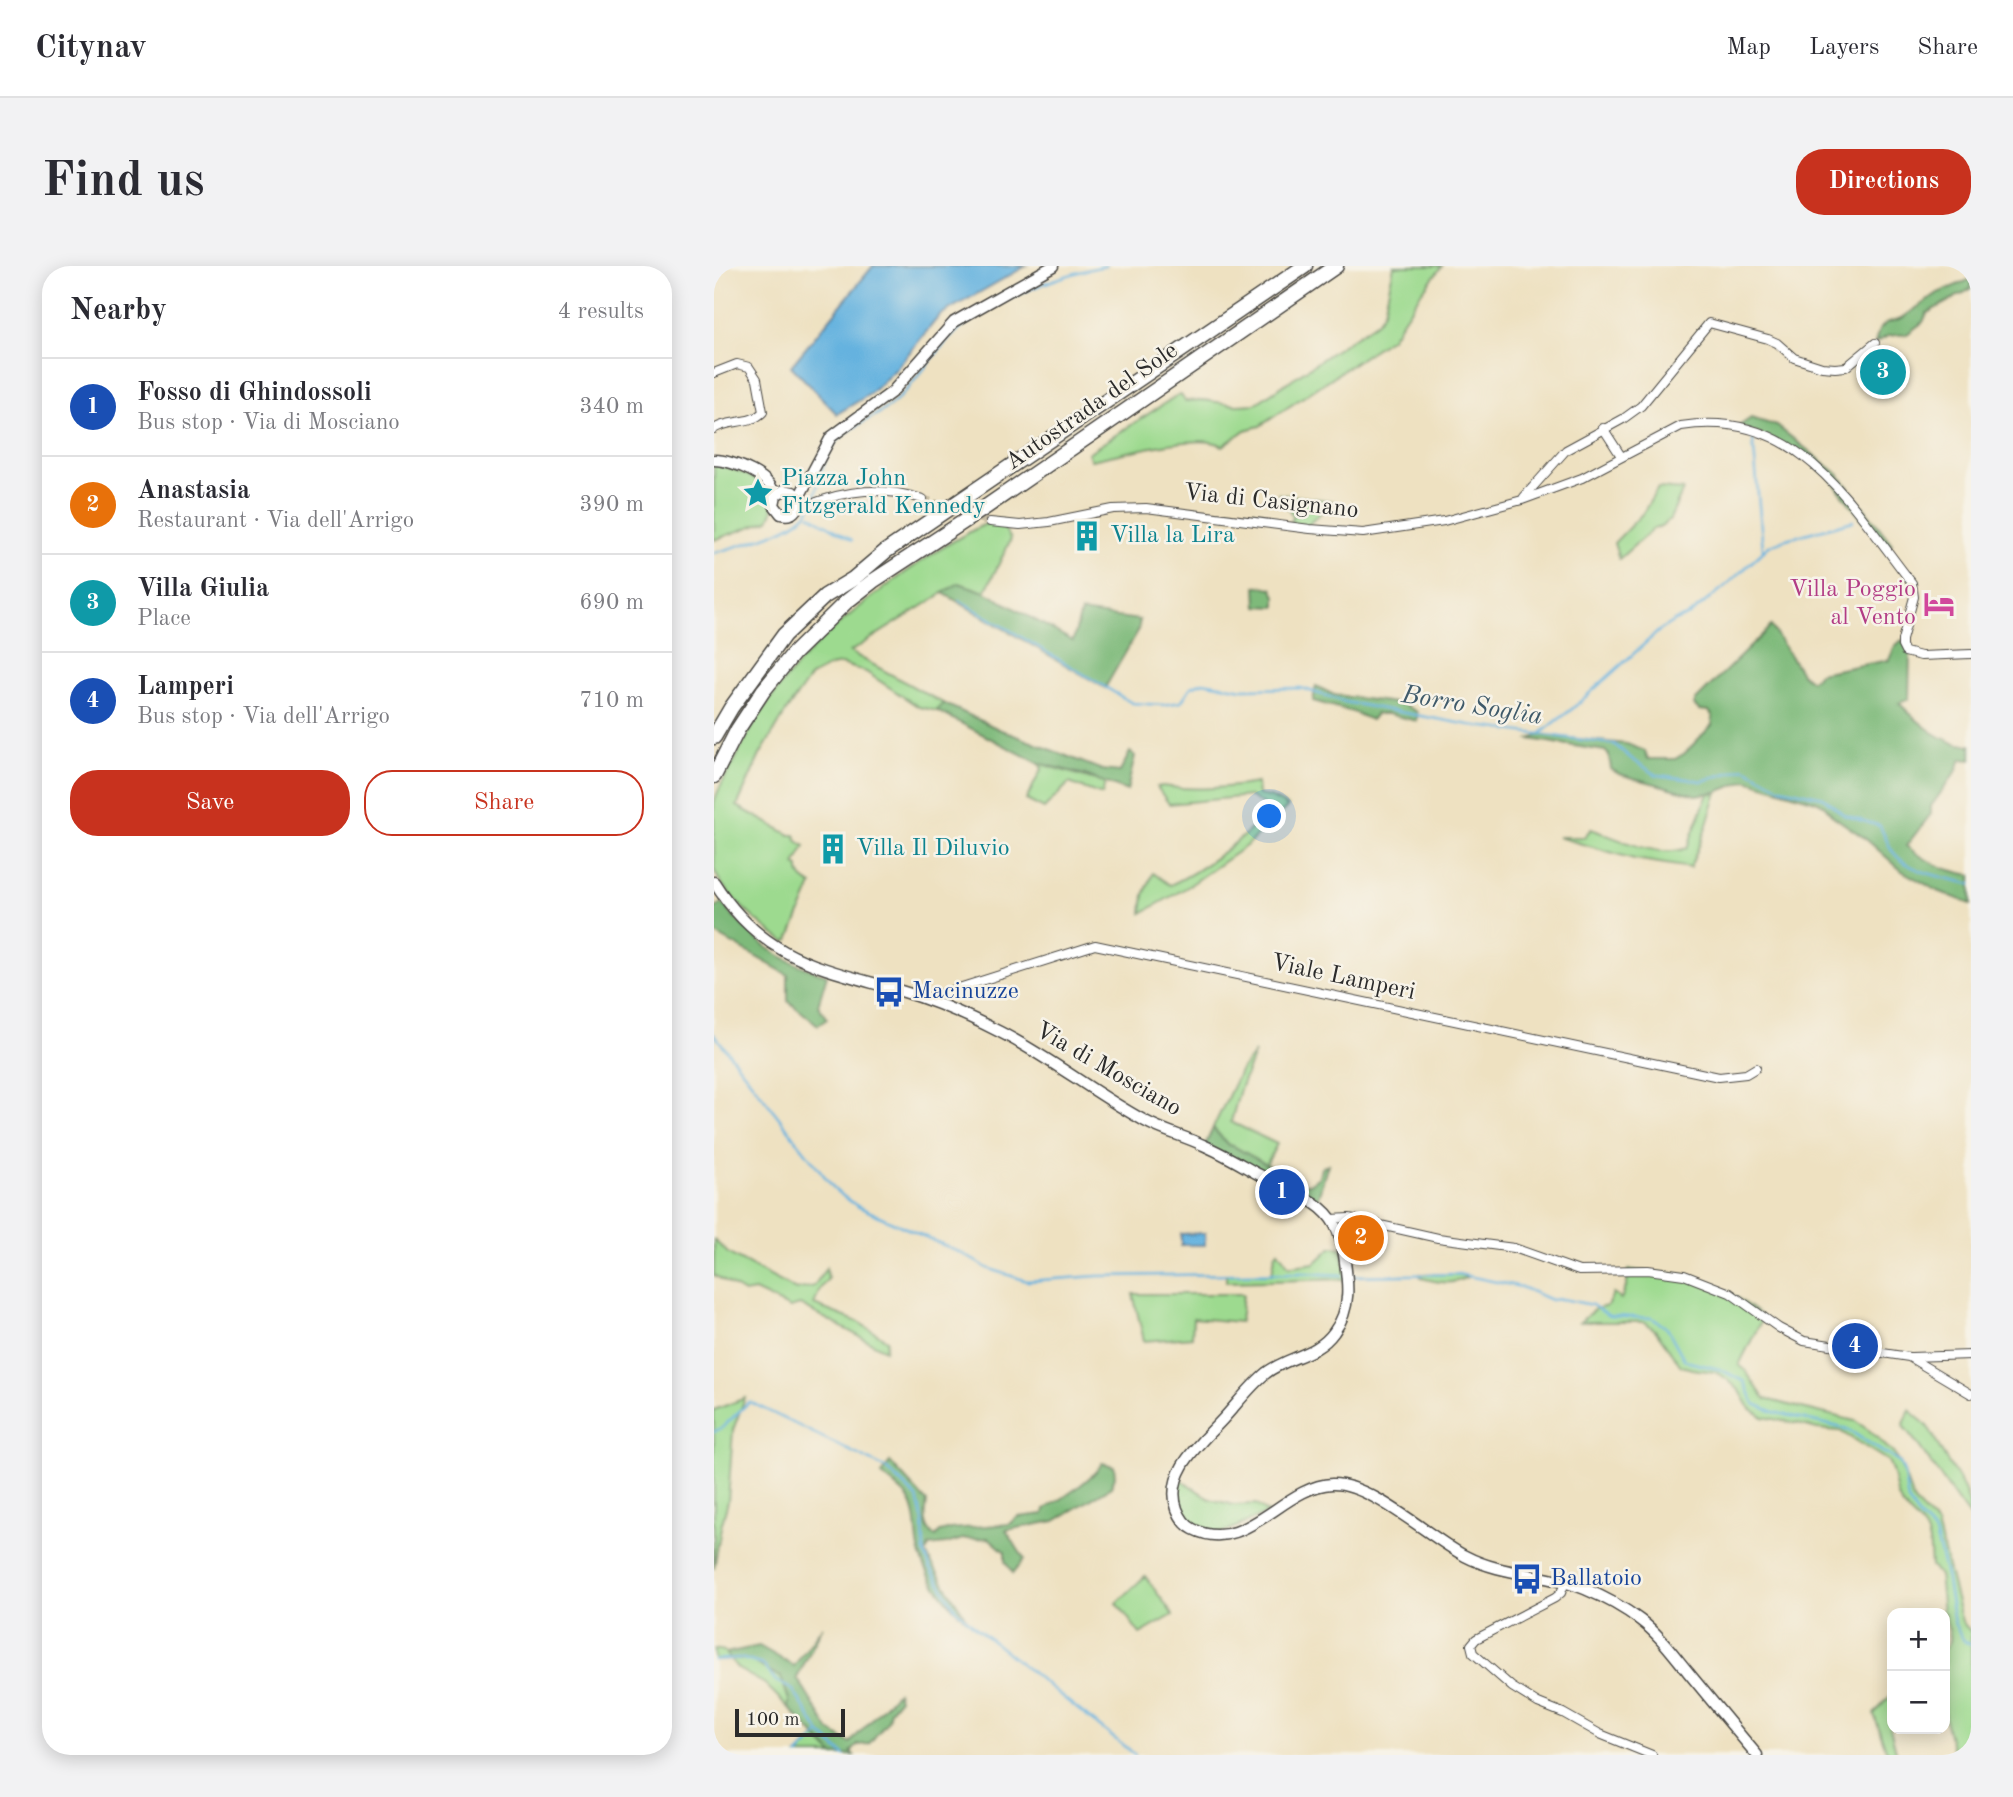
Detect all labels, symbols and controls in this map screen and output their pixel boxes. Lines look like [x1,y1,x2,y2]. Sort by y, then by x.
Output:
text: Citynav [35,32,147,65]
text: Map [1727,36,1771,60]
text: Layers [1809,36,1879,60]
text: Share [1917,36,1978,60]
button: Directions [1796,149,1971,215]
text: Find us [42,158,205,207]
text: Nearby [70,296,167,326]
text: 4 results [558,300,644,323]
street label: Autostrada del Sole [1001,339,1183,475]
pin: 3 [1860,346,1906,398]
text: Fosso di Ghindossoli [137,380,372,406]
text: 1 [86,395,100,418]
text: 340 m [579,395,644,418]
text: Bus stop · Via di Mosciano [137,411,400,434]
place label: Piazza John Fitzgerald Kennedy [781,467,986,519]
place icon: Piazza John Fitzgerald Kennedy [741,476,775,510]
text: Anastasia [137,478,250,504]
street label: Via di Casignano [1182,481,1360,523]
text: 2 [86,493,100,516]
text: 390 m [579,493,644,516]
text: Restaurant · Via dell'Arrigo [137,509,414,532]
building icon: Villa la Lira [1070,519,1104,553]
place label: Villa la Lira [1110,524,1235,548]
text: Villa Giulia [137,576,269,602]
place label: Villa Poggio al Vento [1789,578,1916,630]
hotel icon: Villa Poggio al Vento [1922,587,1956,621]
text: 3 [86,591,100,614]
text: 690 m [579,591,644,614]
text: Place [137,607,191,630]
text: Lamperi [137,674,234,700]
water label: Borro Soglia [1399,682,1544,730]
text: 4 [86,689,100,712]
text: 710 m [579,689,644,712]
text: Bus stop · Via dell'Arrigo [137,705,390,728]
button: Save [70,770,350,836]
button: Share [364,770,644,836]
your location [1252,799,1286,833]
building icon: Villa Il Diluvio [816,832,850,866]
place label: Villa Il Diluvio [856,837,1010,861]
street label: Viale Lamperi [1269,951,1417,1005]
bus stop icon: Macinuzze [872,975,906,1009]
place label: Macinuzze [912,980,1019,1004]
street label: Via di Mosciano [1031,1019,1185,1121]
pin: 1 [1259,1166,1305,1218]
pin: 2 [1338,1212,1384,1264]
pin: 4 [1832,1320,1878,1372]
bus stop icon: Ballatoio [1510,1562,1544,1596]
place label: Ballatoio [1550,1567,1642,1591]
map controls [1887,1608,1950,1734]
button: + [1887,1608,1950,1671]
button: − [1887,1671,1950,1734]
scale bar [735,1706,845,1738]
text: 100 m [746,1711,799,1730]

